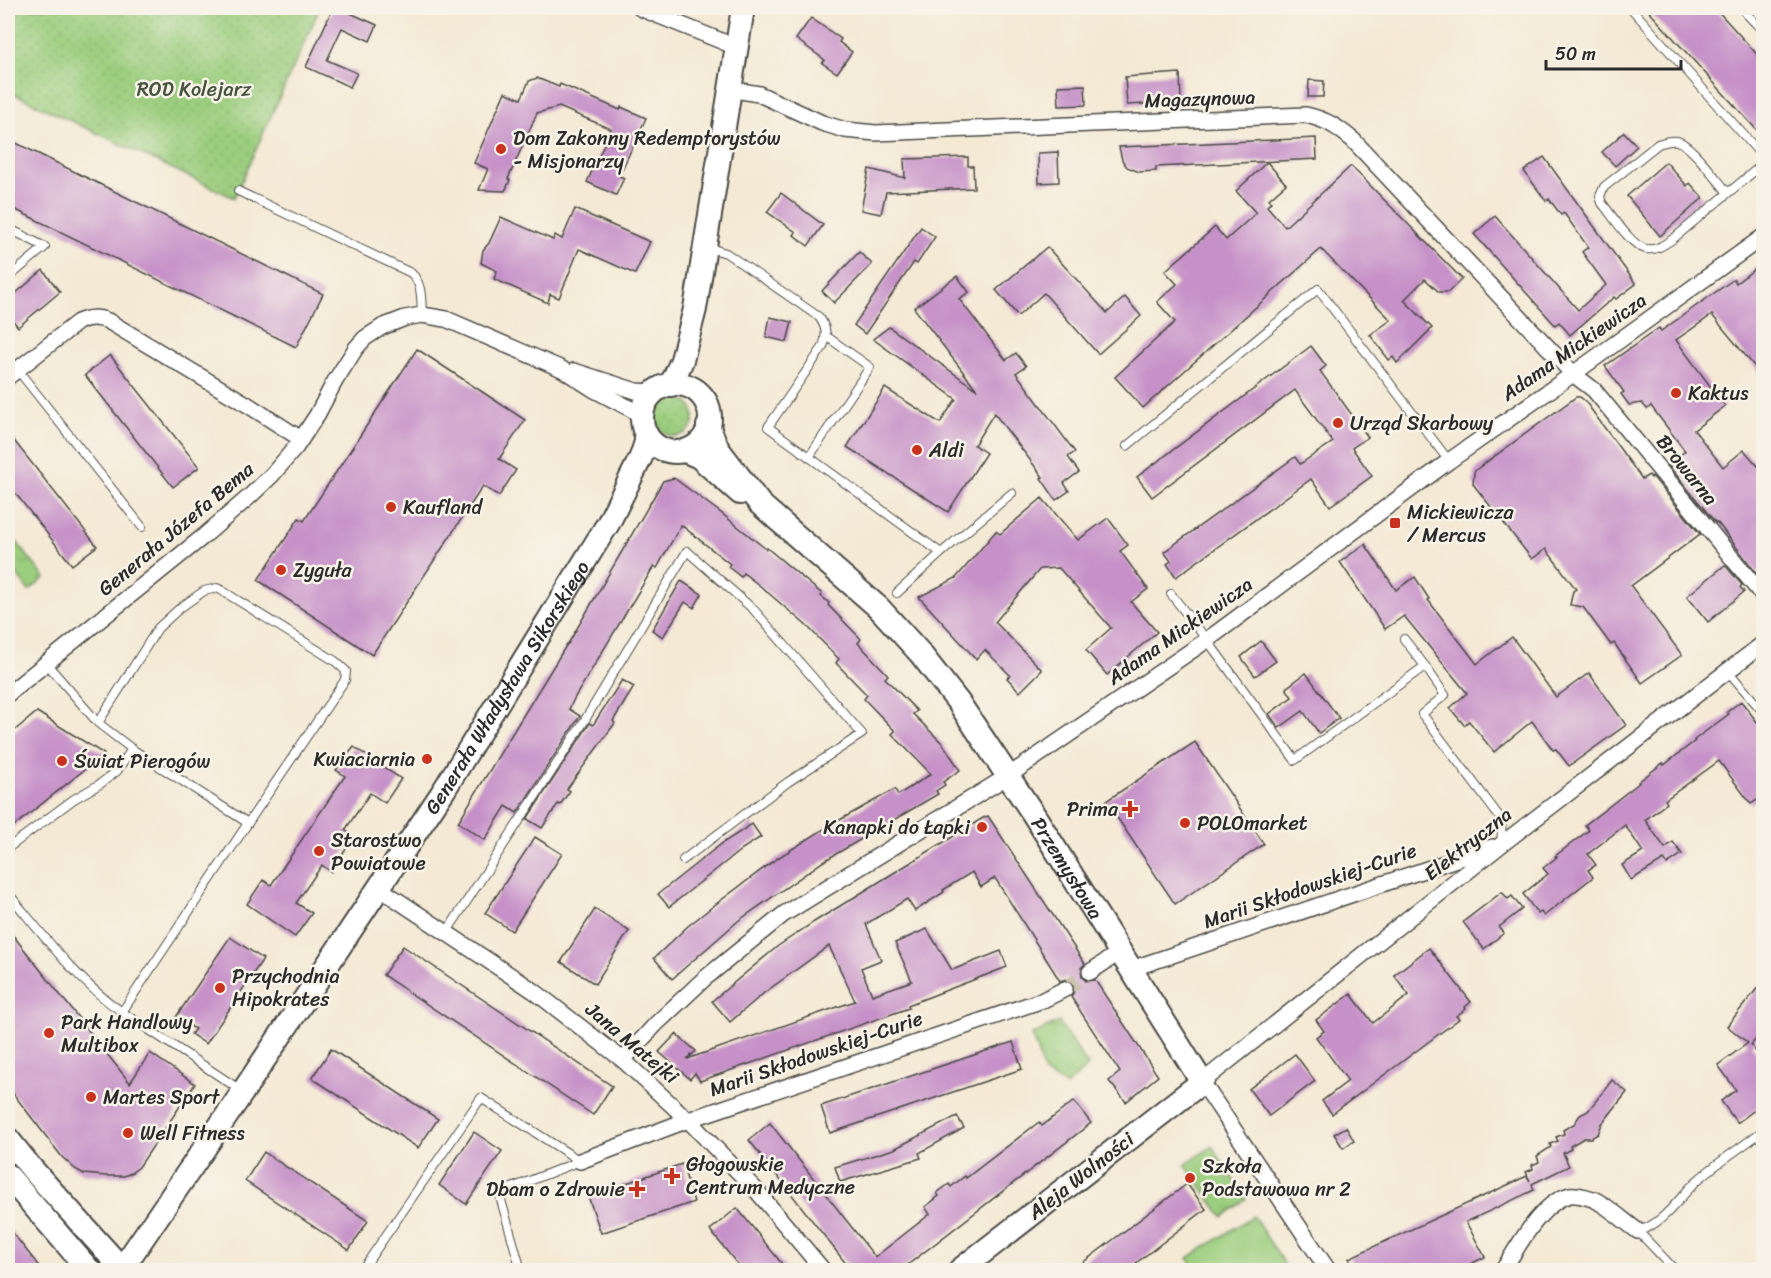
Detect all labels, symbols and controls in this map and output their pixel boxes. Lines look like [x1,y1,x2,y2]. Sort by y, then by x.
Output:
scale bar [1546,33,1681,71]
text: 50 m [1555,38,1596,70]
park label: ROD Kolejarz [137,72,252,107]
street label: Magazynowa [1144,80,1256,118]
place label: Dom Zakonny Redemptorystów - Misjonarzy [513,121,781,179]
marker: Dom Zakonny Redemptorystów - Misjonarzy [494,142,508,156]
street label: Adama Mickiewicza [1493,284,1654,411]
place label: Kaktus [1688,376,1749,411]
marker: Kaktus [1669,386,1683,400]
place label: Urząd Skarbowy [1350,406,1494,441]
marker: Urząd Skarbowy [1331,416,1345,430]
street label: Browarna [1647,426,1727,514]
place label: Aldi [928,433,965,468]
marker: Aldi [910,443,924,457]
street label: Generała Józefa Bema [90,452,263,605]
place label: Kaufland [403,490,483,525]
place label: Mickiewicza / Mercus [1407,495,1514,553]
marker: Kaufland [384,500,398,514]
marker: Mickiewicza / Mercus [1388,516,1402,530]
place label: Zyguła [293,553,353,588]
street label: Generała Władysława Sikorskiego [415,553,599,821]
marker: Zyguła [274,563,288,577]
street label: Adama Mickiewicza [1099,568,1260,695]
place label: Kwiaciarnia [313,742,415,777]
place label: Świat Pierogów [74,744,210,779]
marker: Kwiaciarnia [420,752,434,766]
marker: Świat Pierogów [55,754,69,768]
place label: Prima [1067,792,1119,827]
street label: Elektryczna [1416,798,1520,890]
marker: Prima [1123,802,1137,816]
place label: POLOmarket [1197,806,1308,841]
place label: Kanapki do Łapki [823,810,970,845]
street label: Przemysłowa [1022,810,1113,926]
marker: POLOmarket [1178,816,1192,830]
marker: Kanapki do Łapki [975,820,989,834]
place label: Starostwo Powiatowe [331,823,426,881]
street label: Marii Skłodowskiej-Curie [1198,833,1422,939]
marker: Starostwo Powiatowe [312,844,326,858]
place label: Przychodnia Hipokrates [232,959,340,1017]
marker: Przychodnia Hipokrates [213,981,227,995]
street label: Jana Matejki [576,992,688,1094]
street label: Marii Skłodowskiej-Curie [704,1001,928,1107]
place label: Park Handlowy Multibox [61,1005,193,1063]
marker: Park Handlowy Multibox [42,1026,56,1040]
place label: Martes Sport [103,1080,220,1115]
marker: Martes Sport [84,1090,98,1104]
place label: Well Fitness [140,1116,245,1151]
street label: Aleja Wolności [1019,1122,1143,1230]
marker: Well Fitness [121,1126,135,1140]
place label: Głogowskie Centrum Medyczne [686,1147,855,1205]
place label: Szkoła Podstawowa nr 2 [1202,1149,1351,1207]
marker: Głogowskie Centrum Medyczne [663,1167,681,1185]
marker: Szkoła Podstawowa nr 2 [1183,1171,1197,1185]
place label: Dbam o Zdrowie [486,1172,625,1207]
marker: Dbam o Zdrowie [630,1182,644,1196]

